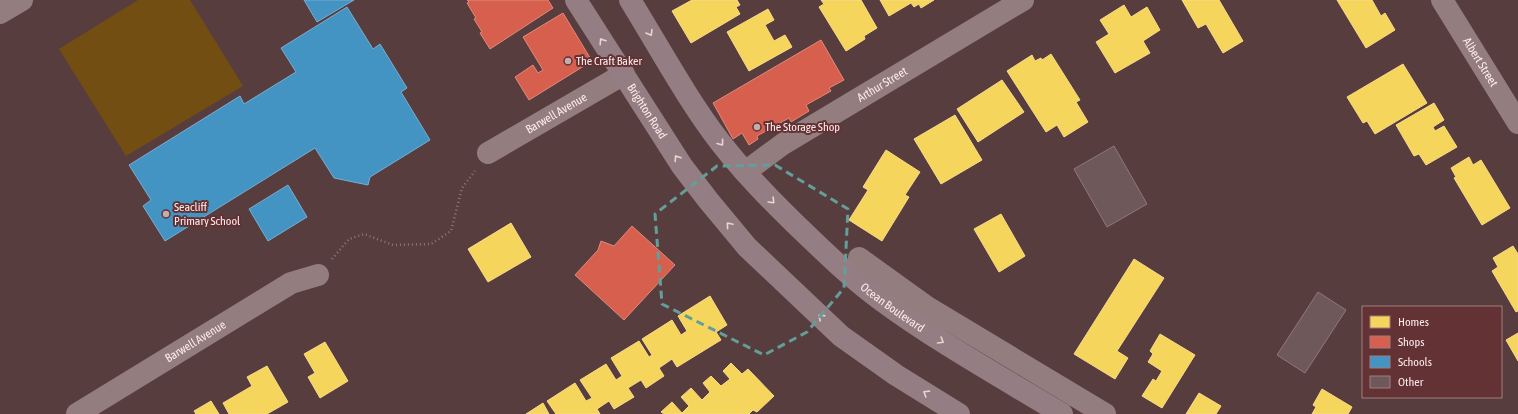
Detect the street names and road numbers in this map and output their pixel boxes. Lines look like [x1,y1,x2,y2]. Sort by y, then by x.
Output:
street label: Albert Street [1460,35,1501,90]
street label: Arthur Street [855,64,910,105]
street label: Brighton Road [624,81,670,141]
street label: Barwell Avenue [523,90,589,137]
street label: Ocean Boulevard [858,280,927,335]
street label: Barwell Avenue [163,318,228,365]

